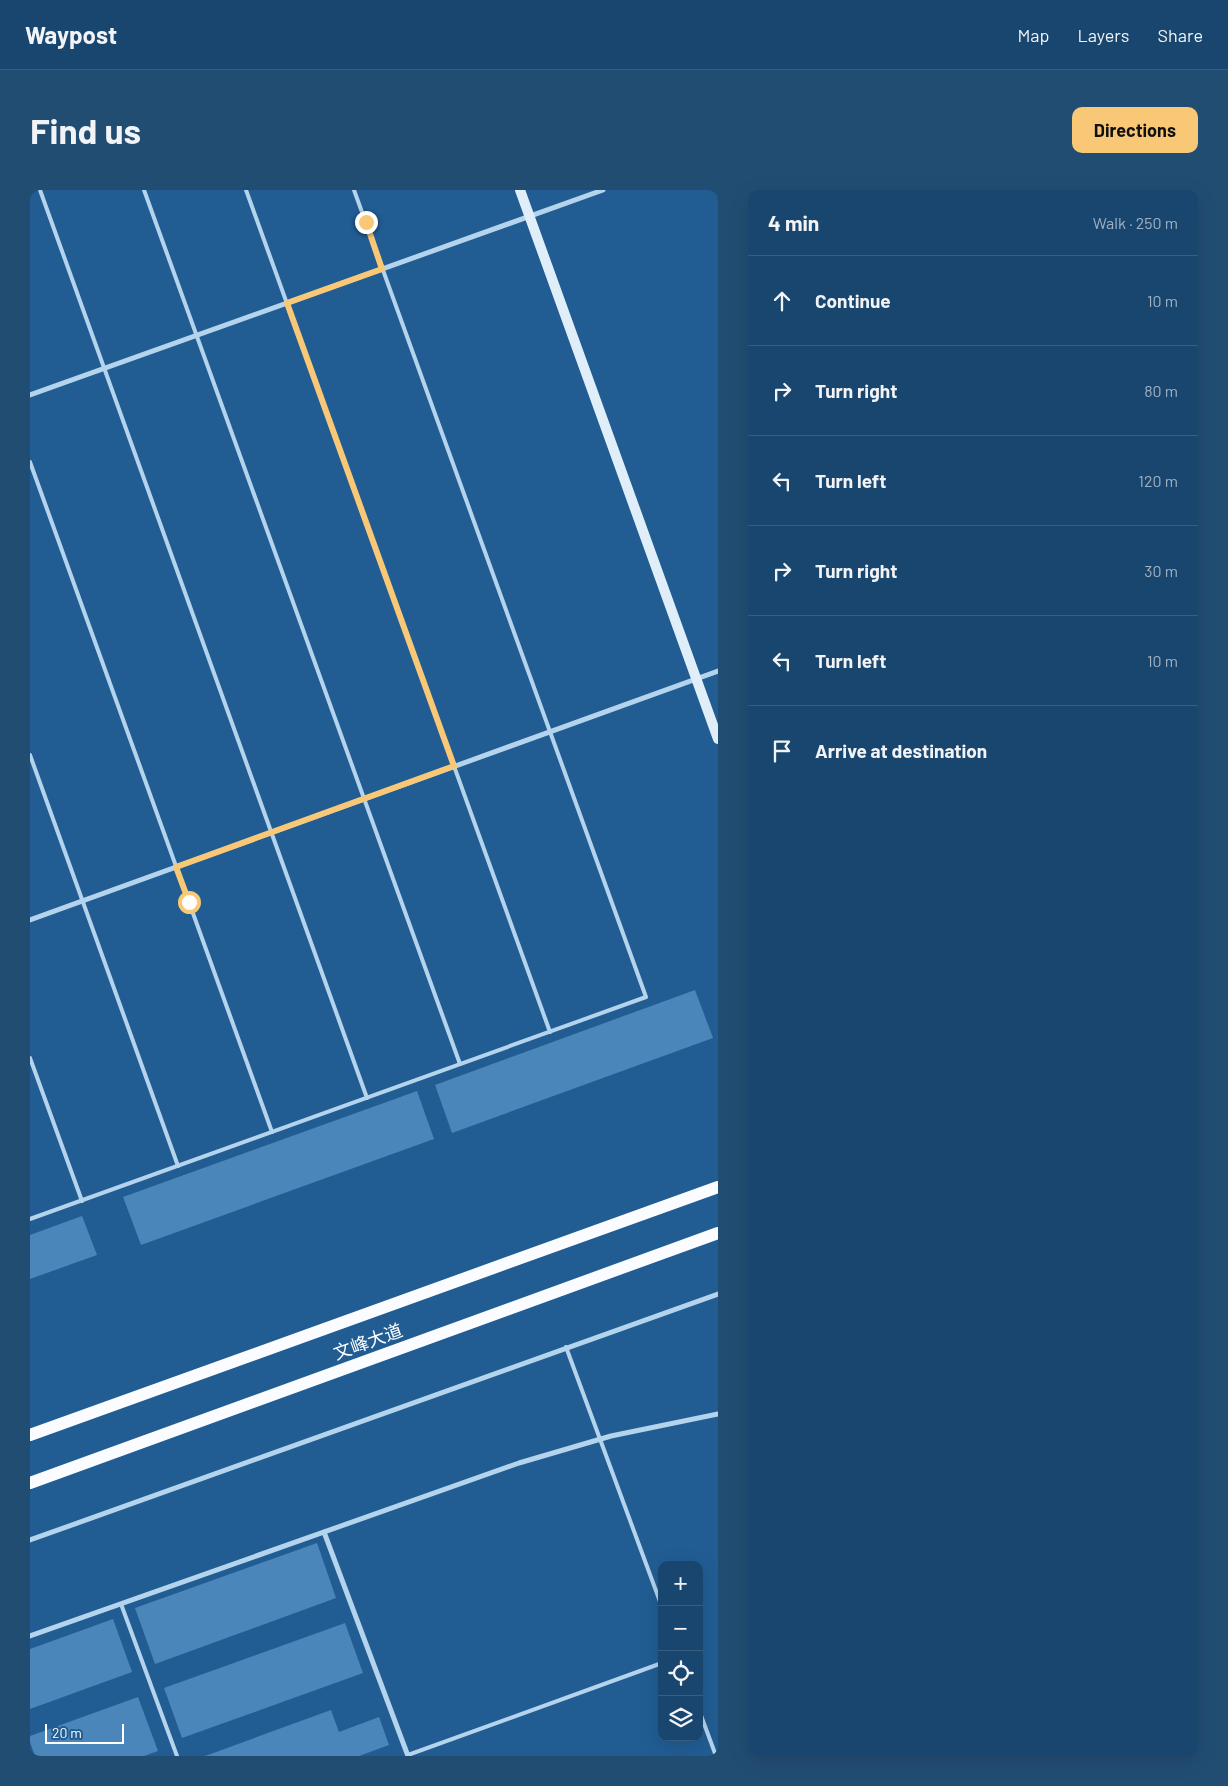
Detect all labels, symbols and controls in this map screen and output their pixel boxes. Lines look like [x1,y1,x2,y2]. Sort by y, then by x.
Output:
text: Waypost [25,20,117,49]
text: Map [1017,24,1049,46]
text: Layers [1077,24,1130,46]
text: Share [1158,24,1203,46]
button: Directions [1072,107,1198,153]
text: Find us [30,109,141,151]
text: 4 min [768,210,819,235]
route end [355,211,378,234]
text: Walk · 250 m [1093,213,1178,232]
icon: ahead [768,287,796,315]
text: Continue [815,289,891,312]
text: 10 m [1147,291,1178,310]
icon: right [768,377,796,405]
text: Turn right [815,379,897,402]
text: 80 m [1144,381,1178,400]
icon: left [768,467,796,495]
text: Turn left [815,469,886,492]
text: 120 m [1138,471,1178,490]
icon: right [768,557,796,585]
text: Turn right [815,559,897,582]
text: 30 m [1144,561,1178,580]
icon: left [768,647,796,675]
text: Turn left [815,649,886,672]
text: 10 m [1147,651,1178,670]
icon: arrive [768,737,796,765]
text: Arrive at destination [815,739,987,762]
route start [178,891,201,914]
street label: 文峰大道 [330,1318,405,1364]
map controls [658,1561,703,1741]
button: + [658,1561,703,1606]
button: − [658,1606,703,1651]
button: locate [658,1651,703,1696]
button: layers [658,1696,703,1741]
scale bar [45,1721,124,1744]
text: 20 m [52,1724,82,1741]

